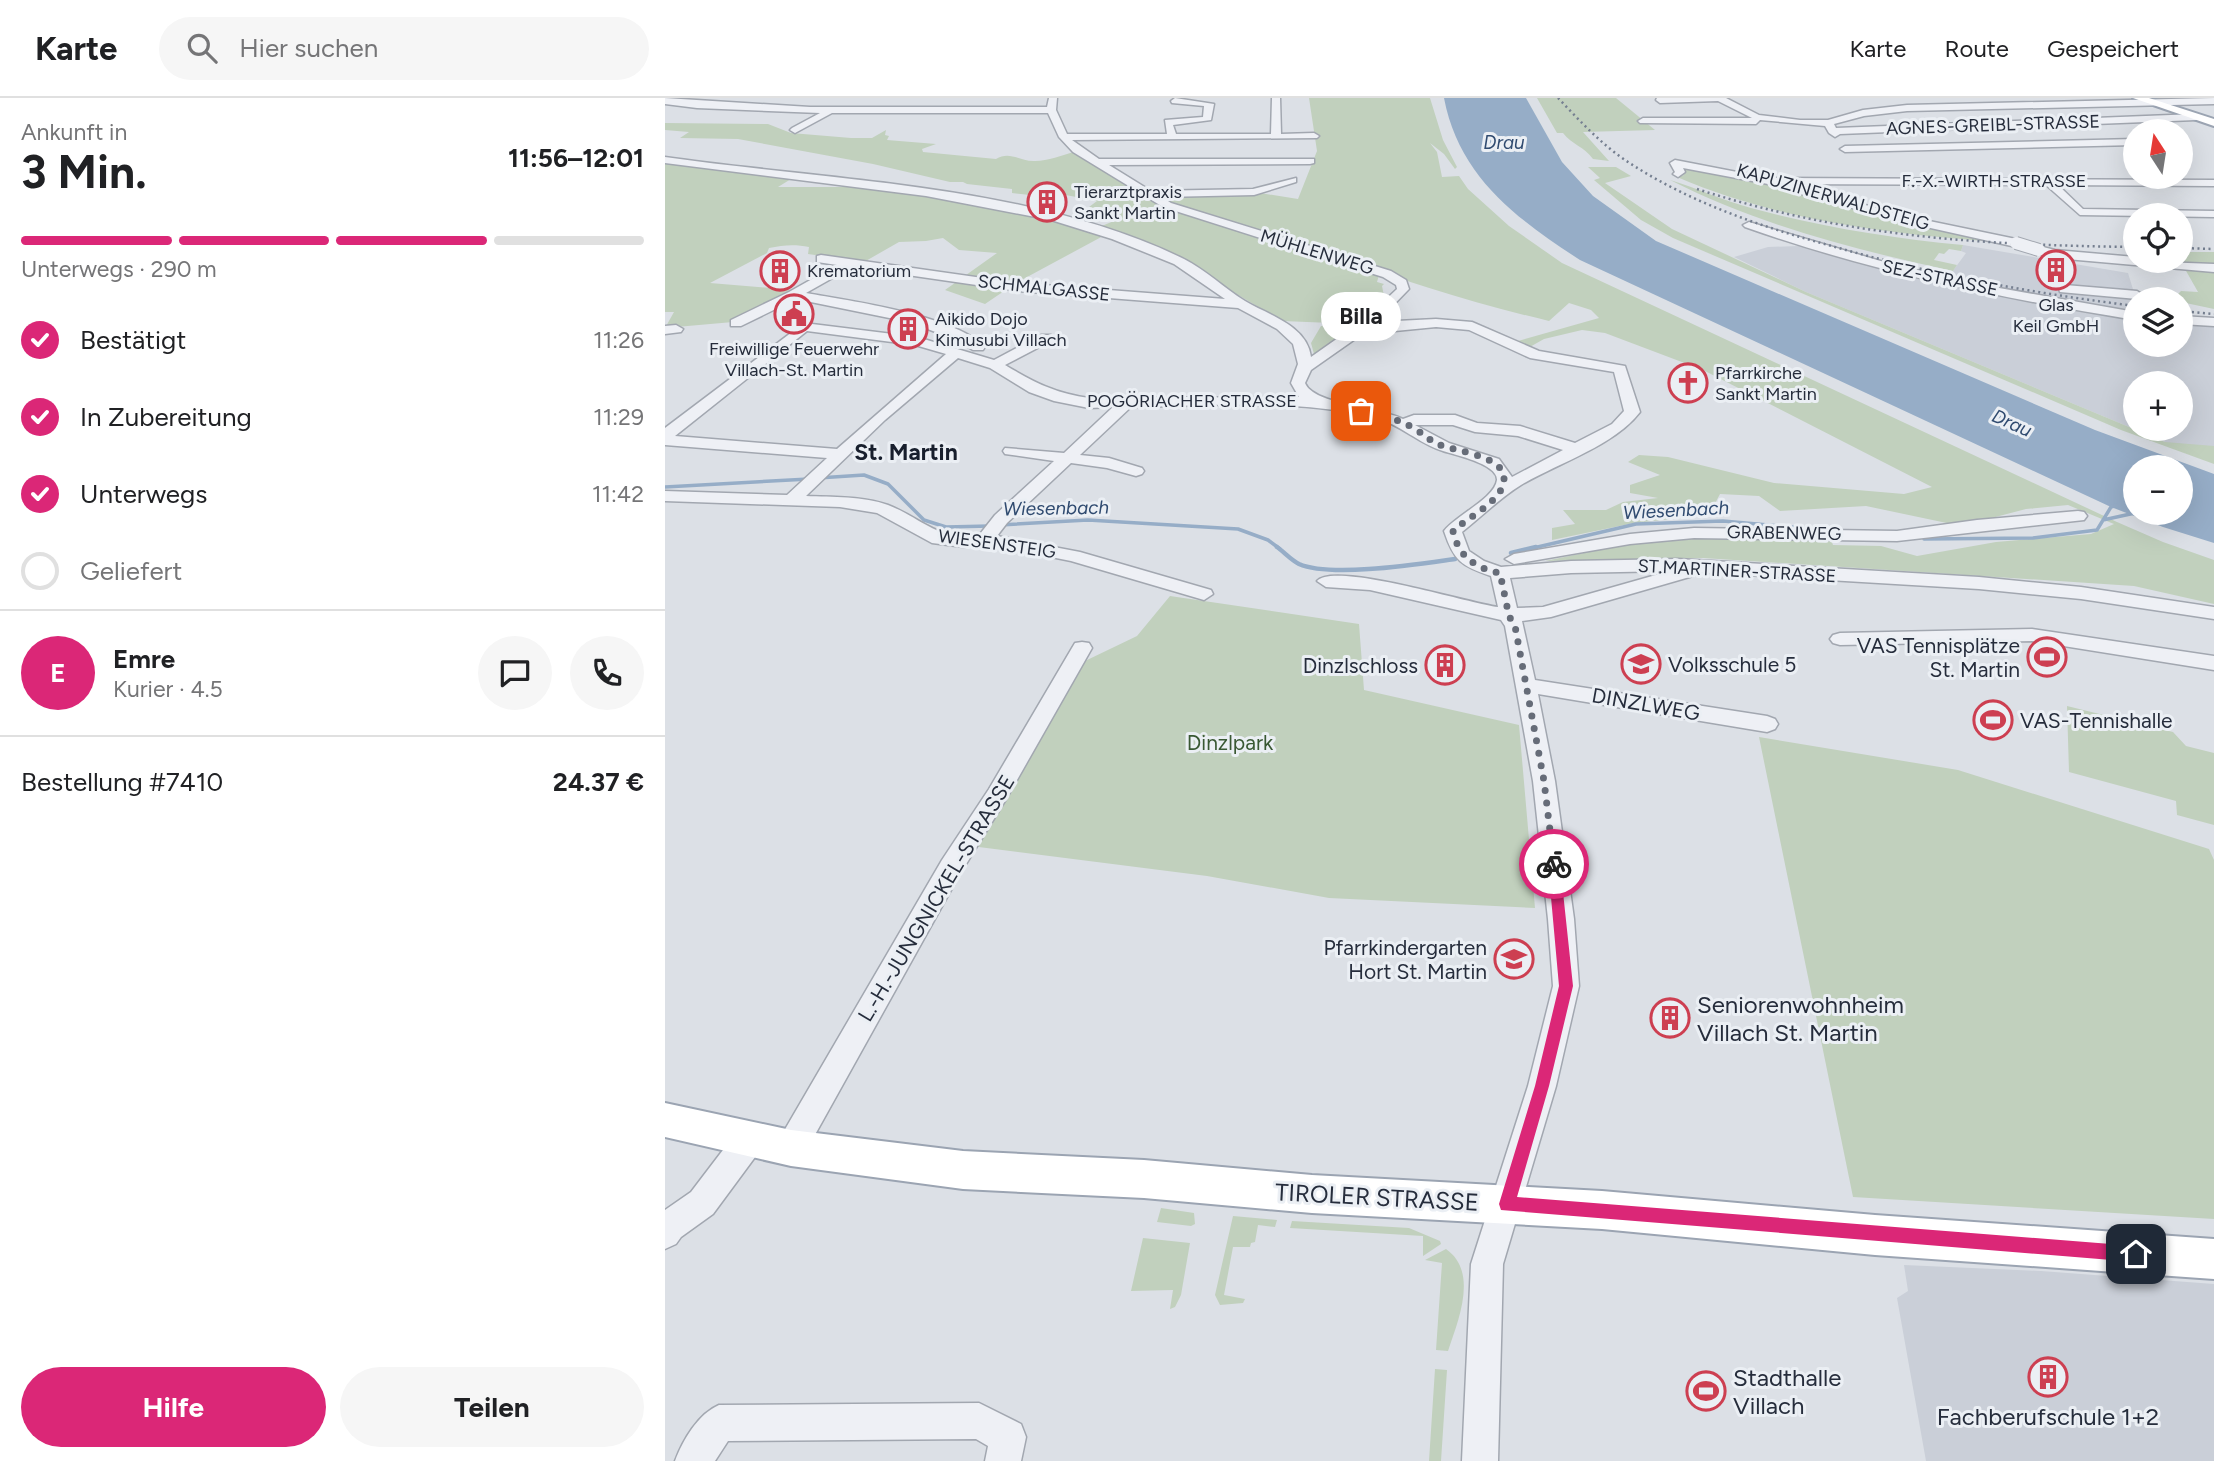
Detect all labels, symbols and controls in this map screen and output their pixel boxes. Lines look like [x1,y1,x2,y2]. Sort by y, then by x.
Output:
search box [159,17,649,80]
text: Karte [35,29,117,68]
icon: search [183,29,221,67]
text: Hier suchen [239,32,378,64]
text: Karte [1850,34,1906,63]
text: Route [1944,34,2009,63]
text: Gespeichert [2047,34,2179,63]
street label: AGNES-GREIBL-STRASSE [1886,110,2100,140]
text: Ankunft in [21,118,127,146]
north arrow [2123,119,2193,189]
map controls [2123,119,2193,525]
water label: Drau [1483,131,1525,154]
text: 11:56–12:01 [508,142,644,174]
text: 3 Min. [21,144,147,200]
street label: KAPUZINERWALDSTEIG [1734,159,1932,235]
street label: F.-X.-WIRTH-STRASSE [1902,170,2086,192]
building icon: Tierarztpraxis Sankt Martin [1026,181,1068,223]
place label: Tierarztpraxis Sankt Martin [1074,181,1182,224]
button: locate [2123,203,2193,273]
street label: MÜHLENWEG [1258,224,1376,280]
building icon: Glas Keil GmbH [2035,249,2077,291]
building icon: Krematorium [759,250,801,292]
text: Unterwegs · 290 m [21,255,217,283]
street label: SEZ-STRASSE [1880,255,2000,301]
place label: Krematorium [807,260,911,282]
street label: SCHMALGASSE [977,270,1111,306]
button: layers [2123,287,2193,357]
callout: Billa [1321,292,1401,341]
public building icon: Freiwillige Feuerwehr Villach-St. Martin [773,293,815,335]
place label: Glas Keil GmbH [2013,294,2099,337]
text: Billa [1339,302,1383,330]
building icon: Aikido Dojo Kimusubi Villach [887,308,929,350]
place label: Aikido Dojo Kimusubi Villach [935,308,1067,351]
icon: check [21,321,59,359]
text: Bestätigt [80,324,186,356]
text: 11:26 [593,326,644,354]
place label: Freiwillige Feuerwehr Villach-St. Martin [709,338,879,381]
church icon: Pfarrkirche Sankt Martin [1667,362,1709,404]
place label: Pfarrkirche Sankt Martin [1715,362,1817,405]
button: + [2123,371,2193,441]
pin [1331,381,1391,441]
street label: POGÖRIACHER STRASSE [1087,390,1297,412]
icon: bag [1342,392,1380,430]
icon: check [21,398,59,436]
text: In Zubereitung [80,401,252,433]
text: 11:29 [593,403,644,431]
water label: Drau [1988,404,2036,442]
district label: St. Martin [854,438,958,466]
button: − [2123,455,2193,525]
icon: check [21,475,59,513]
text: Unterwegs [80,478,207,510]
text: 11:42 [592,480,644,508]
water label: Wiesenbach [1003,496,1110,520]
water label: Wiesenbach [1622,496,1730,524]
street label: GRABENWEG [1727,521,1842,545]
street label: WIESENSTEIG [937,525,1058,563]
text: Geliefert [80,555,182,587]
street label: ST.MARTINER-STRASSE [1637,555,1837,587]
place label: VAS Tennisplätze St. Martin [1857,633,2020,682]
button: chat [478,636,552,710]
button: phone [570,636,644,710]
sports icon: VAS Tennisplätze St. Martin [2026,636,2068,678]
text: Emre [113,643,175,675]
school or university icon: Volksschule 5 [1620,643,1662,685]
building icon: Dinzlschloss [1424,644,1466,686]
place label: Volksschule 5 [1668,652,1796,677]
place label: Dinzlschloss [1303,653,1418,678]
text: E [50,657,66,689]
text: Kurier · 4.5 [113,675,223,703]
street label: DINZLWEG [1590,682,1702,726]
sports icon: VAS-Tennishalle [1972,699,2014,741]
place label: VAS-Tennishalle [2020,708,2173,733]
park label: Dinzlpark [1187,730,1274,755]
text: Bestellung #7410 [21,766,223,798]
text: 24.37 € [553,766,644,798]
street label: L.-H.-JUNGNICKEL-STRASSE [852,770,1020,1026]
courier [1519,829,1589,899]
icon: bike [1535,845,1573,883]
place label: Pfarrkindergarten Hort St. Martin [1323,935,1487,984]
school or university icon: Pfarrkindergarten Hort St. Martin [1493,938,1535,980]
place label: Seniorenwohnheim Villach St. Martin [1697,990,1904,1047]
building icon: Seniorenwohnheim Villach St. Martin [1649,997,1691,1039]
street label: TIROLER STRASSE [1274,1177,1480,1217]
pin [2106,1224,2166,1284]
icon: home [2117,1235,2155,1273]
building icon: Fachberufschule 1+2 [2027,1356,2069,1398]
place label: Stadthalle Villach [1733,1363,1841,1420]
button: Hilfe [21,1367,326,1447]
button: Teilen [340,1367,644,1447]
sports icon: Stadthalle Villach [1685,1370,1727,1412]
place label: Fachberufschule 1+2 [1937,1402,2159,1431]

